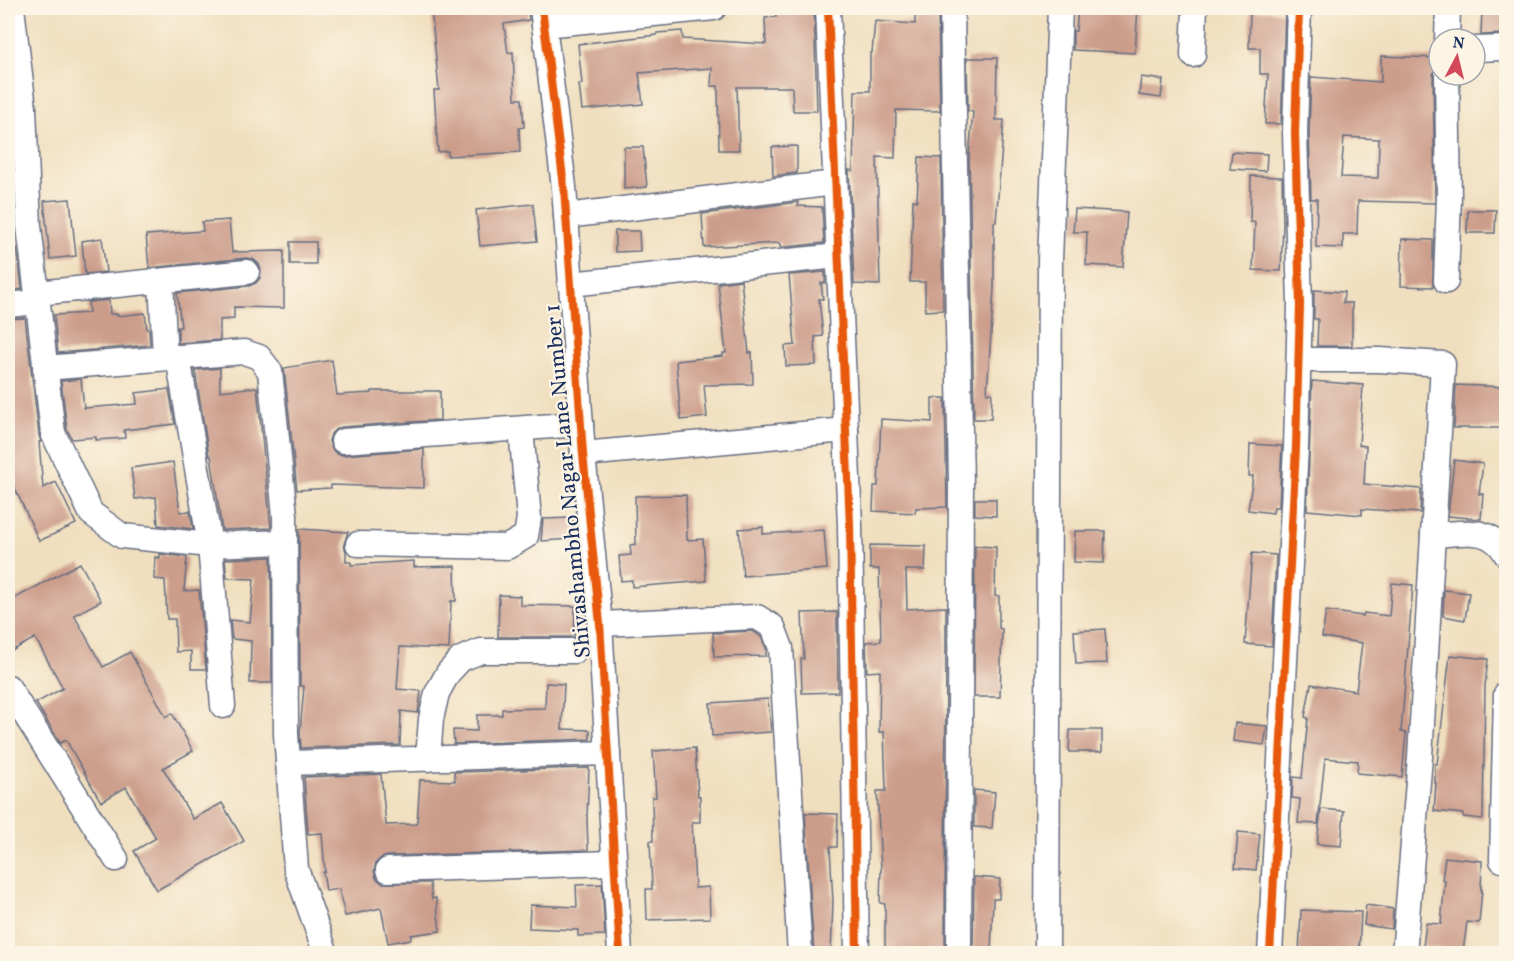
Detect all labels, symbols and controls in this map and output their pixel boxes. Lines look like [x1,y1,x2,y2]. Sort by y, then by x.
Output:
north arrow [1427,27,1487,87]
text: N [1451,32,1466,56]
street label: Shivashambho Nagar Lane Number 1 [538,303,600,659]

